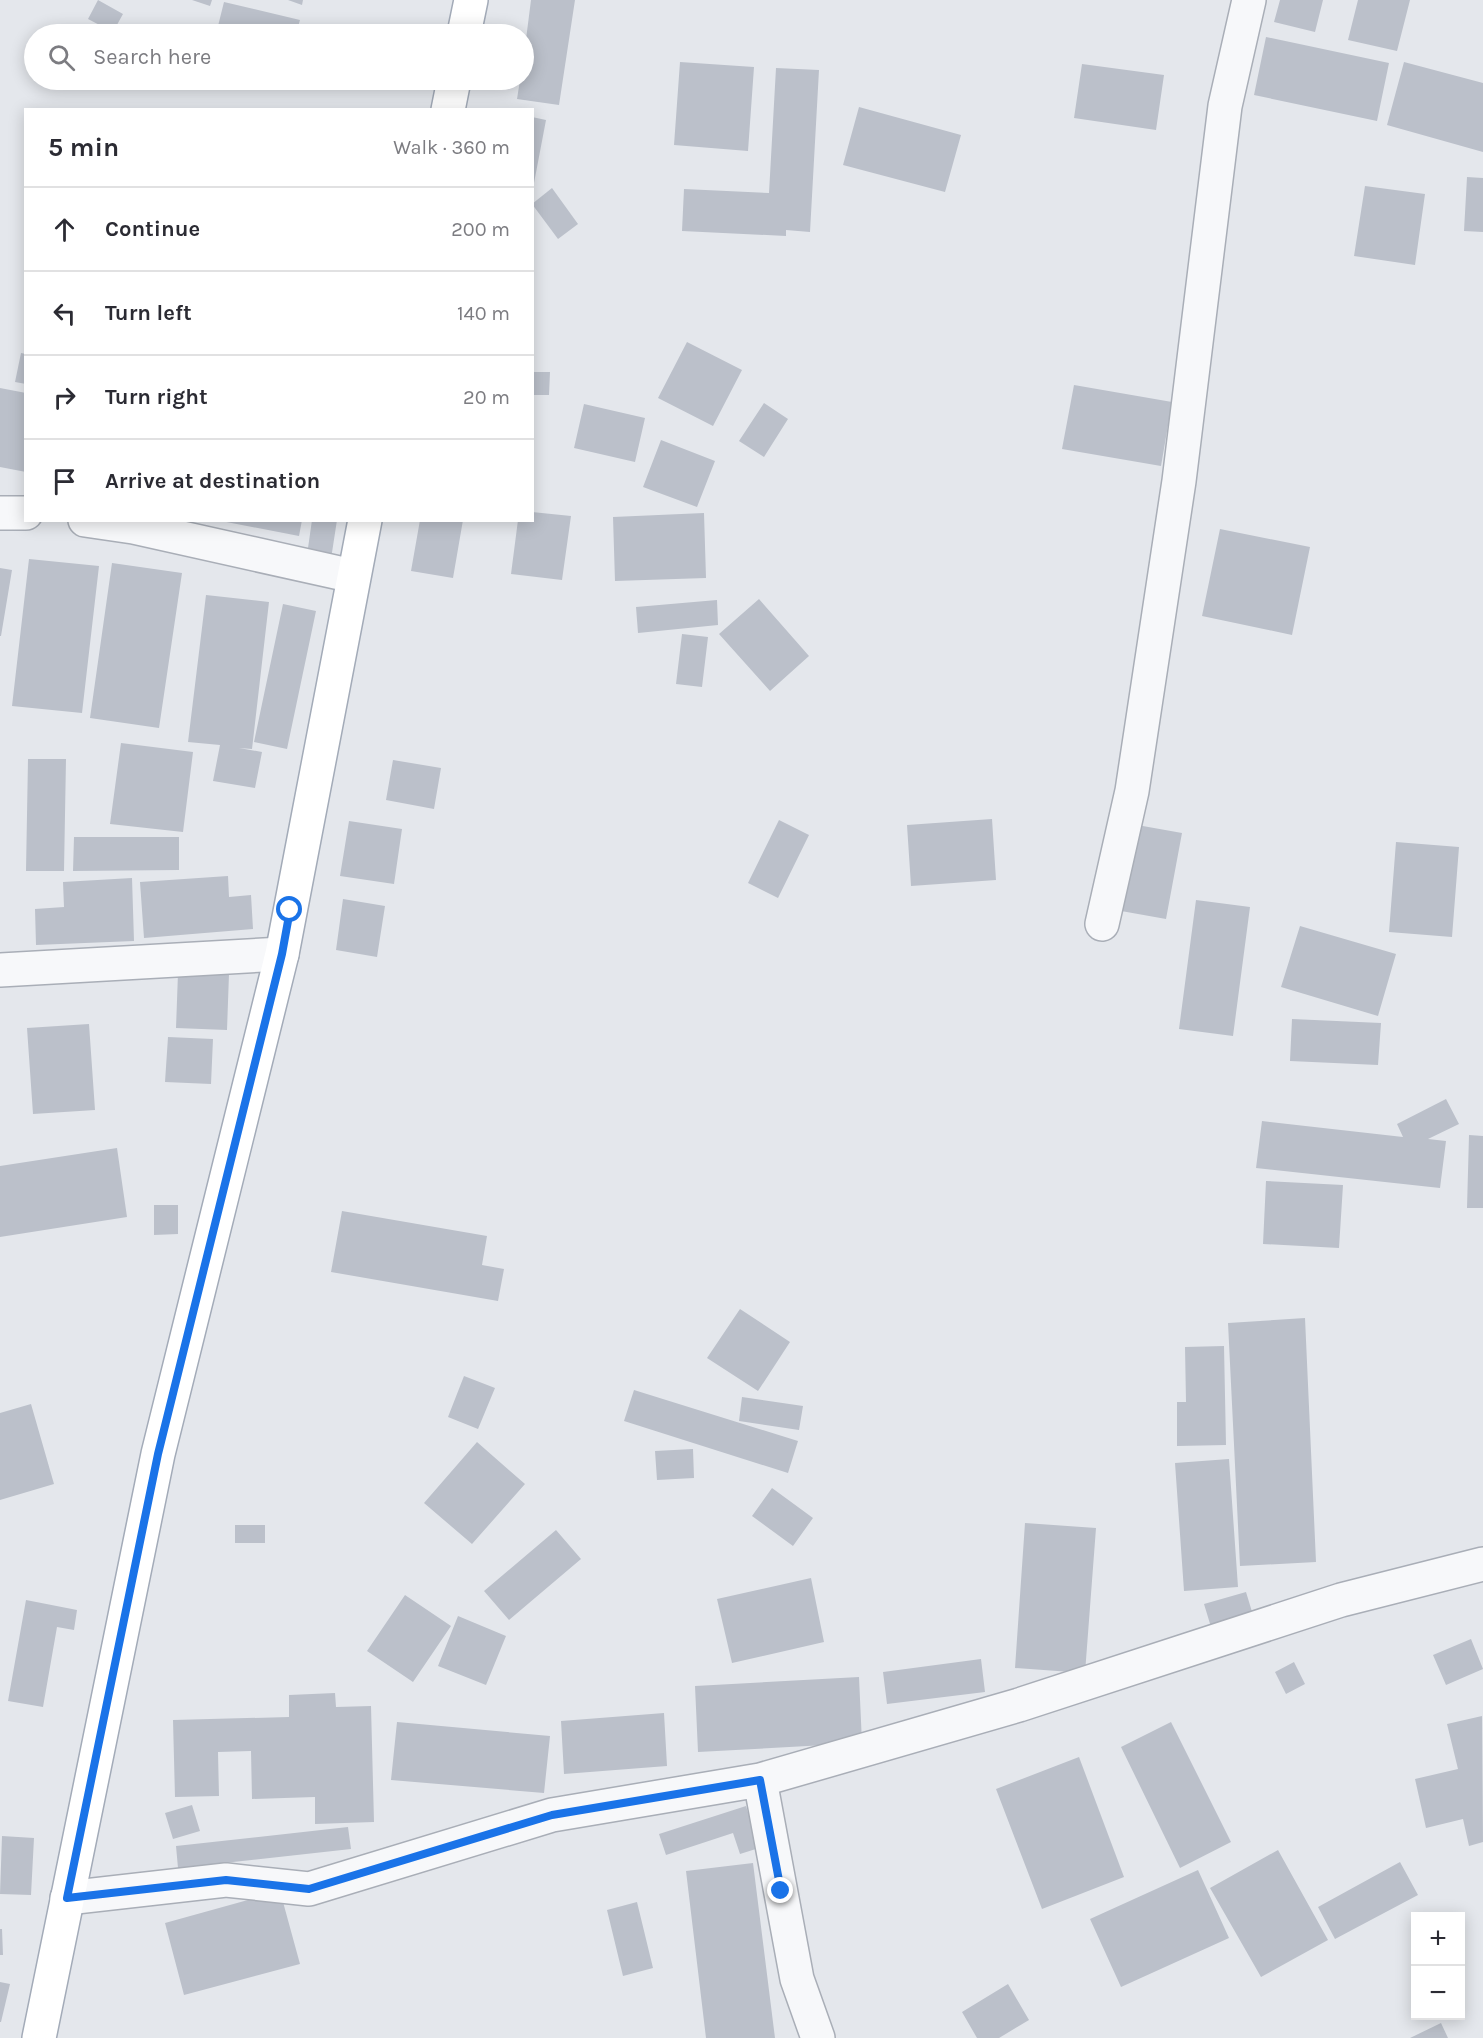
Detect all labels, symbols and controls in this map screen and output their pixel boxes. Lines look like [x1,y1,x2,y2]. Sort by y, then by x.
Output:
search box [24,24,534,90]
icon: search [45,41,78,74]
text: Search here [93,44,211,70]
text: 5 min [48,132,119,163]
text: Walk · 360 m [393,136,510,159]
icon: ahead [48,213,81,246]
text: Continue [105,216,200,242]
text: 200 m [451,218,510,241]
icon: left [48,297,81,330]
text: Turn left [105,300,192,326]
text: 140 m [457,302,510,325]
icon: right [48,381,81,414]
text: Turn right [105,384,208,410]
text: 20 m [463,386,510,409]
icon: arrive [48,465,81,498]
text: Arrive at destination [105,468,320,494]
route start [276,896,302,922]
route end [767,1877,793,1903]
map controls [1411,1912,1465,2020]
button: + [1411,1912,1465,1966]
button: − [1411,1966,1465,2020]

